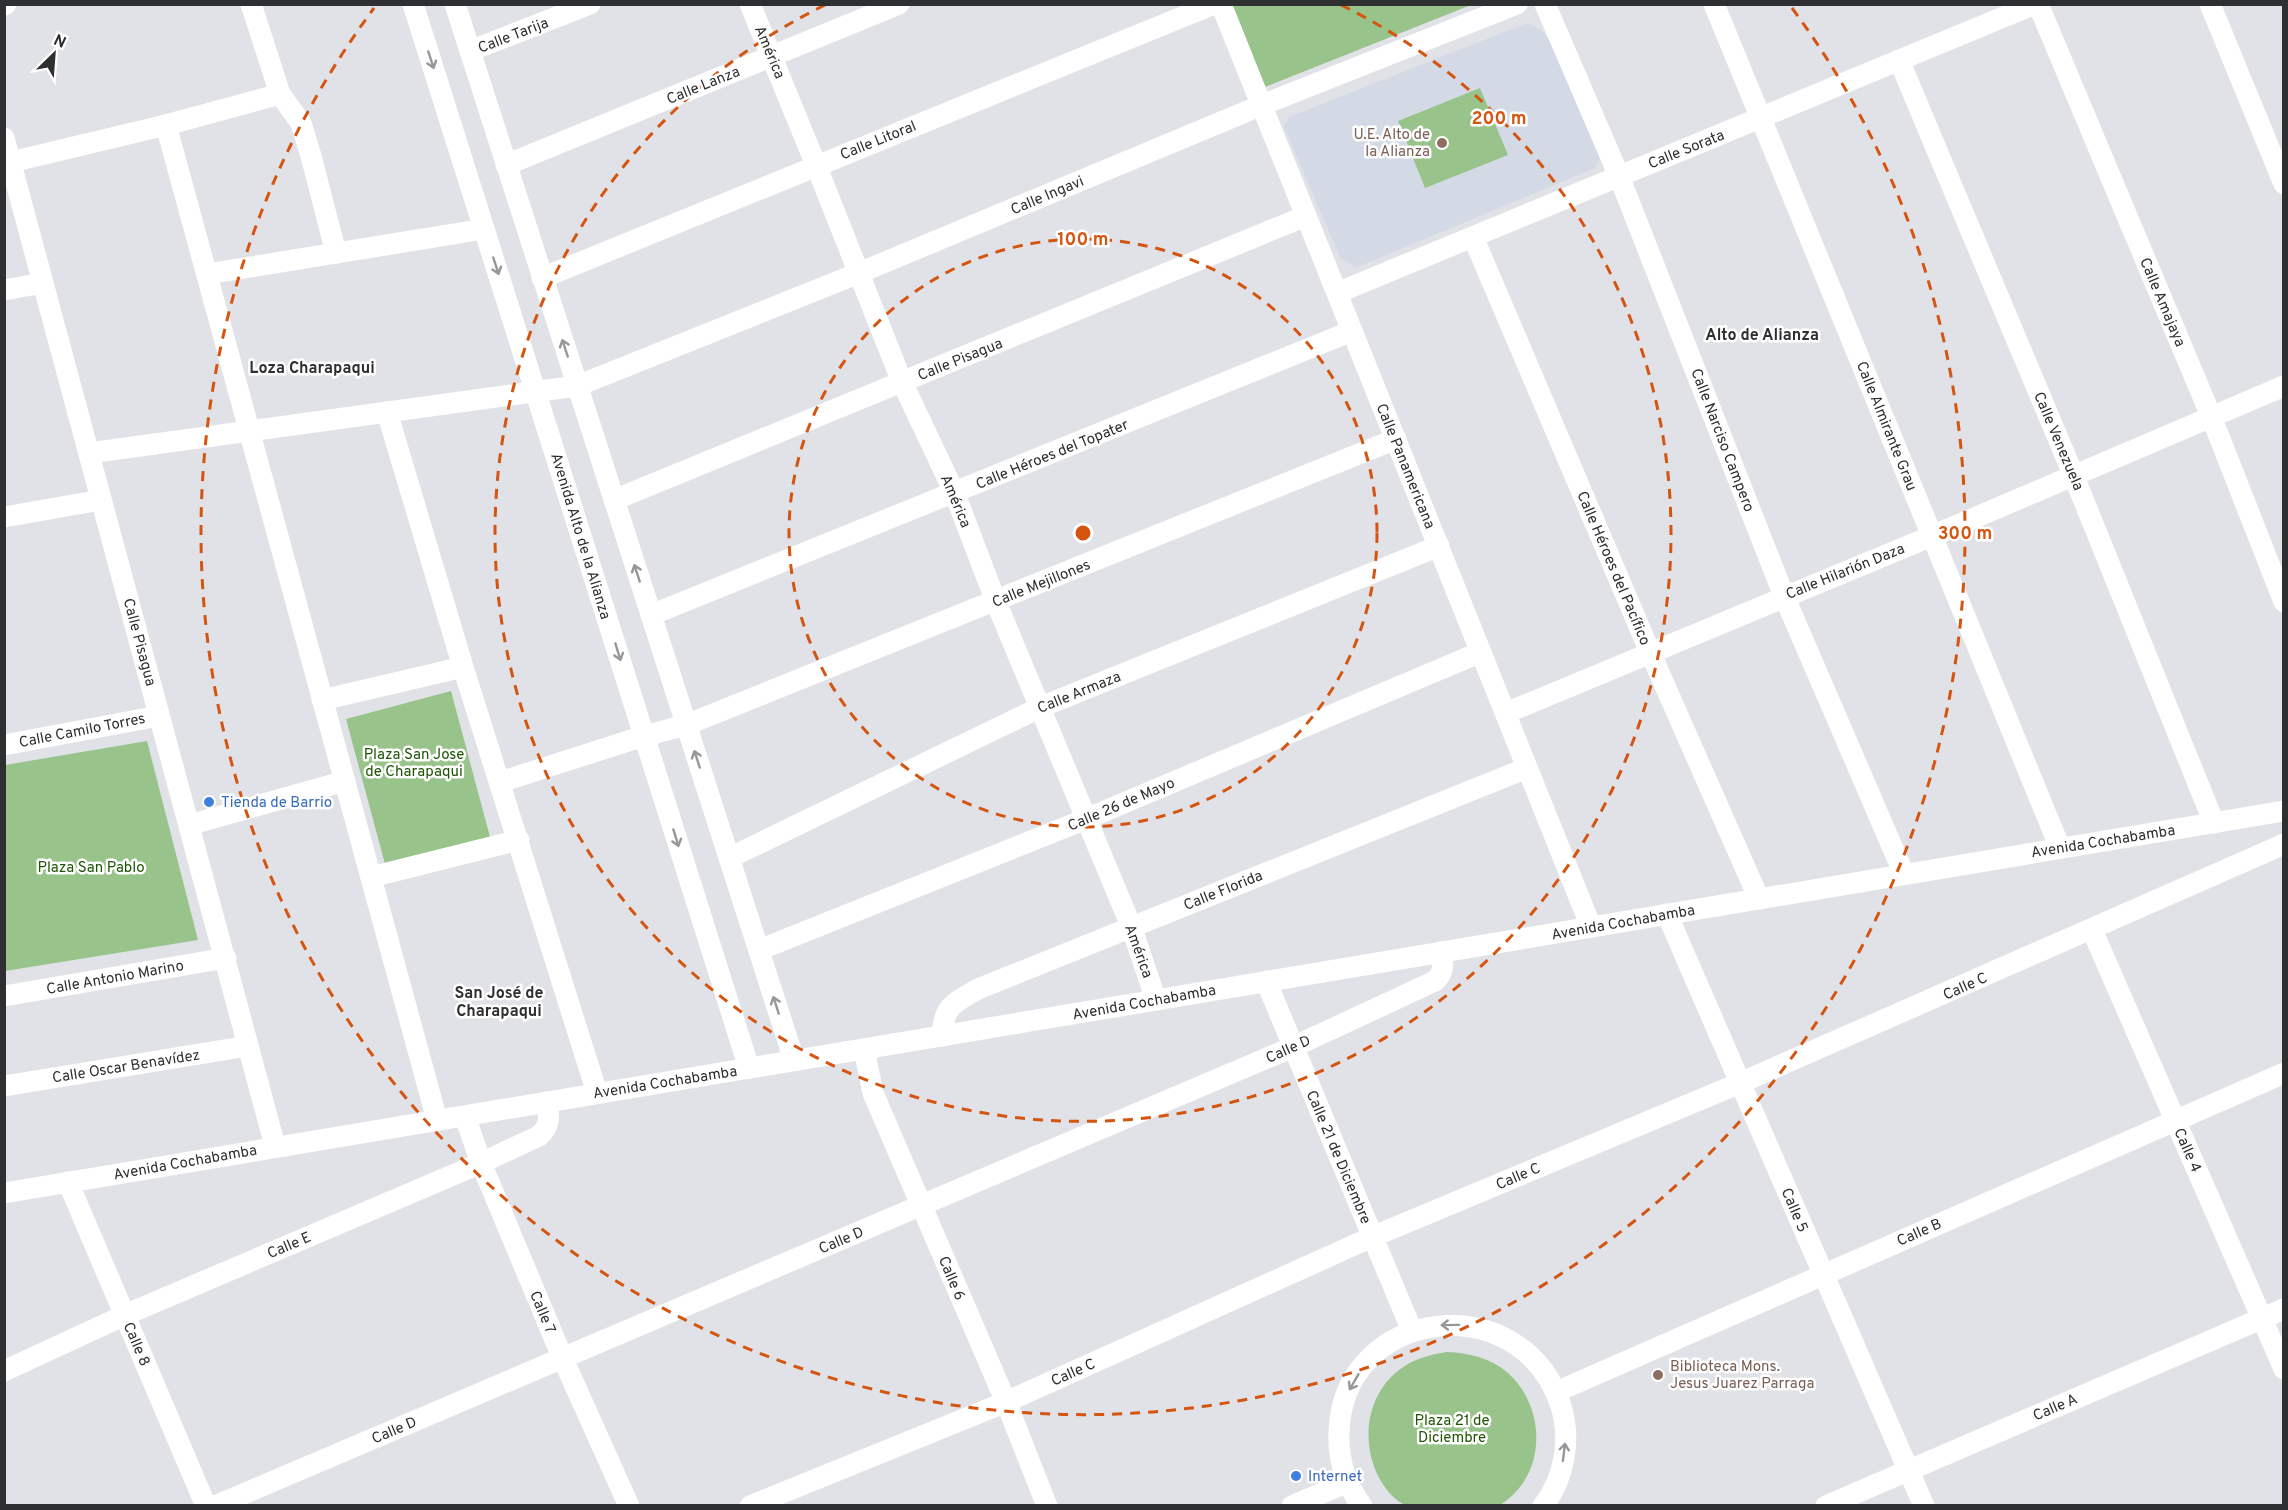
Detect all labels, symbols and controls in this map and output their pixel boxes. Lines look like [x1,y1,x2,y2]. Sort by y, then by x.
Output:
street label: Calle Tarija [476,14,551,59]
street label: América [749,23,788,82]
north arrow [24,24,84,84]
text: N [50,31,69,54]
one-way arrow [426,50,437,69]
street label: Calle Lanza [664,63,743,110]
text: 200 m [1471,108,1527,131]
street label: Calle Litoral [838,118,919,165]
place label: U.E. Alto de la Alianza [1354,126,1430,162]
street label: Calle Sorata [1646,126,1728,174]
marker: U.E. Alto de la Alianza [1435,136,1449,150]
street label: Calle Ingavi [1008,172,1087,220]
text: 100 m [1057,229,1109,252]
street label: Calle Amajaya [2134,255,2189,350]
one-way arrow [491,256,502,275]
district label: Alto de Alianza [1705,326,1819,346]
street label: Calle Pisagua [915,335,1006,386]
one-way arrow [559,339,570,358]
district label: Loza Charapaqui [249,359,375,379]
street label: Calle Almirante Grau [1851,359,1920,494]
street label: Calle Narciso Campero [1685,366,1758,515]
street label: Calle Venezuela [2028,389,2087,494]
street label: Calle Panamericana [1371,401,1438,532]
street label: Calle Héroes del Topater [973,416,1132,495]
street label: Avenida Alto de la Alianza [545,451,614,622]
street label: América [935,472,974,531]
street label: Calle Héroes del Pacífico [1572,489,1654,648]
centre of rings [1073,523,1093,543]
text: 300 m [1938,523,1992,546]
street label: Calle Hilarión Daza [1783,540,1908,605]
street label: Calle Mejillones [990,556,1094,613]
one-way arrow [631,564,642,583]
street label: Calle Pisagua [118,596,159,688]
one-way arrow [613,642,624,661]
street label: Calle Armaza [1035,668,1124,719]
street label: Calle Camilo Torres [17,710,147,753]
park label: Plaza San Jose de Charapaqui [364,746,464,782]
one-way arrow [691,750,702,769]
street label: Calle 26 de Mayo [1065,774,1178,836]
place label: Tienda de Barrio [221,794,332,813]
marker: Tienda de Barrio [202,795,216,809]
street label: Avenida Cochabamba [2030,822,2177,863]
one-way arrow [671,828,682,847]
park label: Plaza San Pablo [37,859,145,878]
street label: Calle Florida [1181,867,1266,916]
street label: Avenida Cochabamba [1550,901,1697,945]
street label: América [1119,922,1156,981]
street label: Calle Antonio Marino [45,957,185,1000]
street label: Calle C [1940,969,1991,1006]
street label: Avenida Cochabamba [1071,981,1218,1025]
district label: San José de Charapaqui [455,984,544,1022]
one-way arrow [770,996,781,1015]
street label: Calle D [1263,1032,1314,1069]
street label: Calle Oscar Benavídez [51,1046,201,1089]
street label: Avenida Cochabamba [592,1063,739,1104]
street label: Calle 21 de Diciembre [1301,1088,1374,1227]
street label: Calle 4 [2169,1126,2205,1176]
street label: Avenida Cochabamba [112,1141,259,1185]
street label: Calle C [1493,1159,1544,1195]
street label: Calle 5 [1776,1186,1811,1236]
street label: Calle B [1894,1215,1945,1252]
street label: Calle D [816,1223,867,1259]
street label: Calle E [265,1229,314,1264]
street label: Calle 6 [933,1254,968,1304]
street label: Calle 7 [524,1288,559,1337]
one-way arrow [1440,1319,1460,1331]
street label: Calle 8 [118,1320,153,1370]
street label: Calle C [1048,1355,1099,1392]
place label: Biblioteca Mons. Jesus Juarez Parraga [1670,1358,1814,1394]
marker: Biblioteca Mons. Jesus Juarez Parraga [1651,1368,1665,1382]
one-way arrow [1348,1373,1360,1390]
street label: Calle A [2030,1391,2081,1426]
park label: Plaza 21 de Diciembre [1414,1412,1490,1448]
street label: Calle D [369,1413,420,1449]
one-way arrow [1559,1443,1570,1462]
place label: Internet [1308,1468,1362,1487]
marker: Internet [1289,1469,1303,1483]

